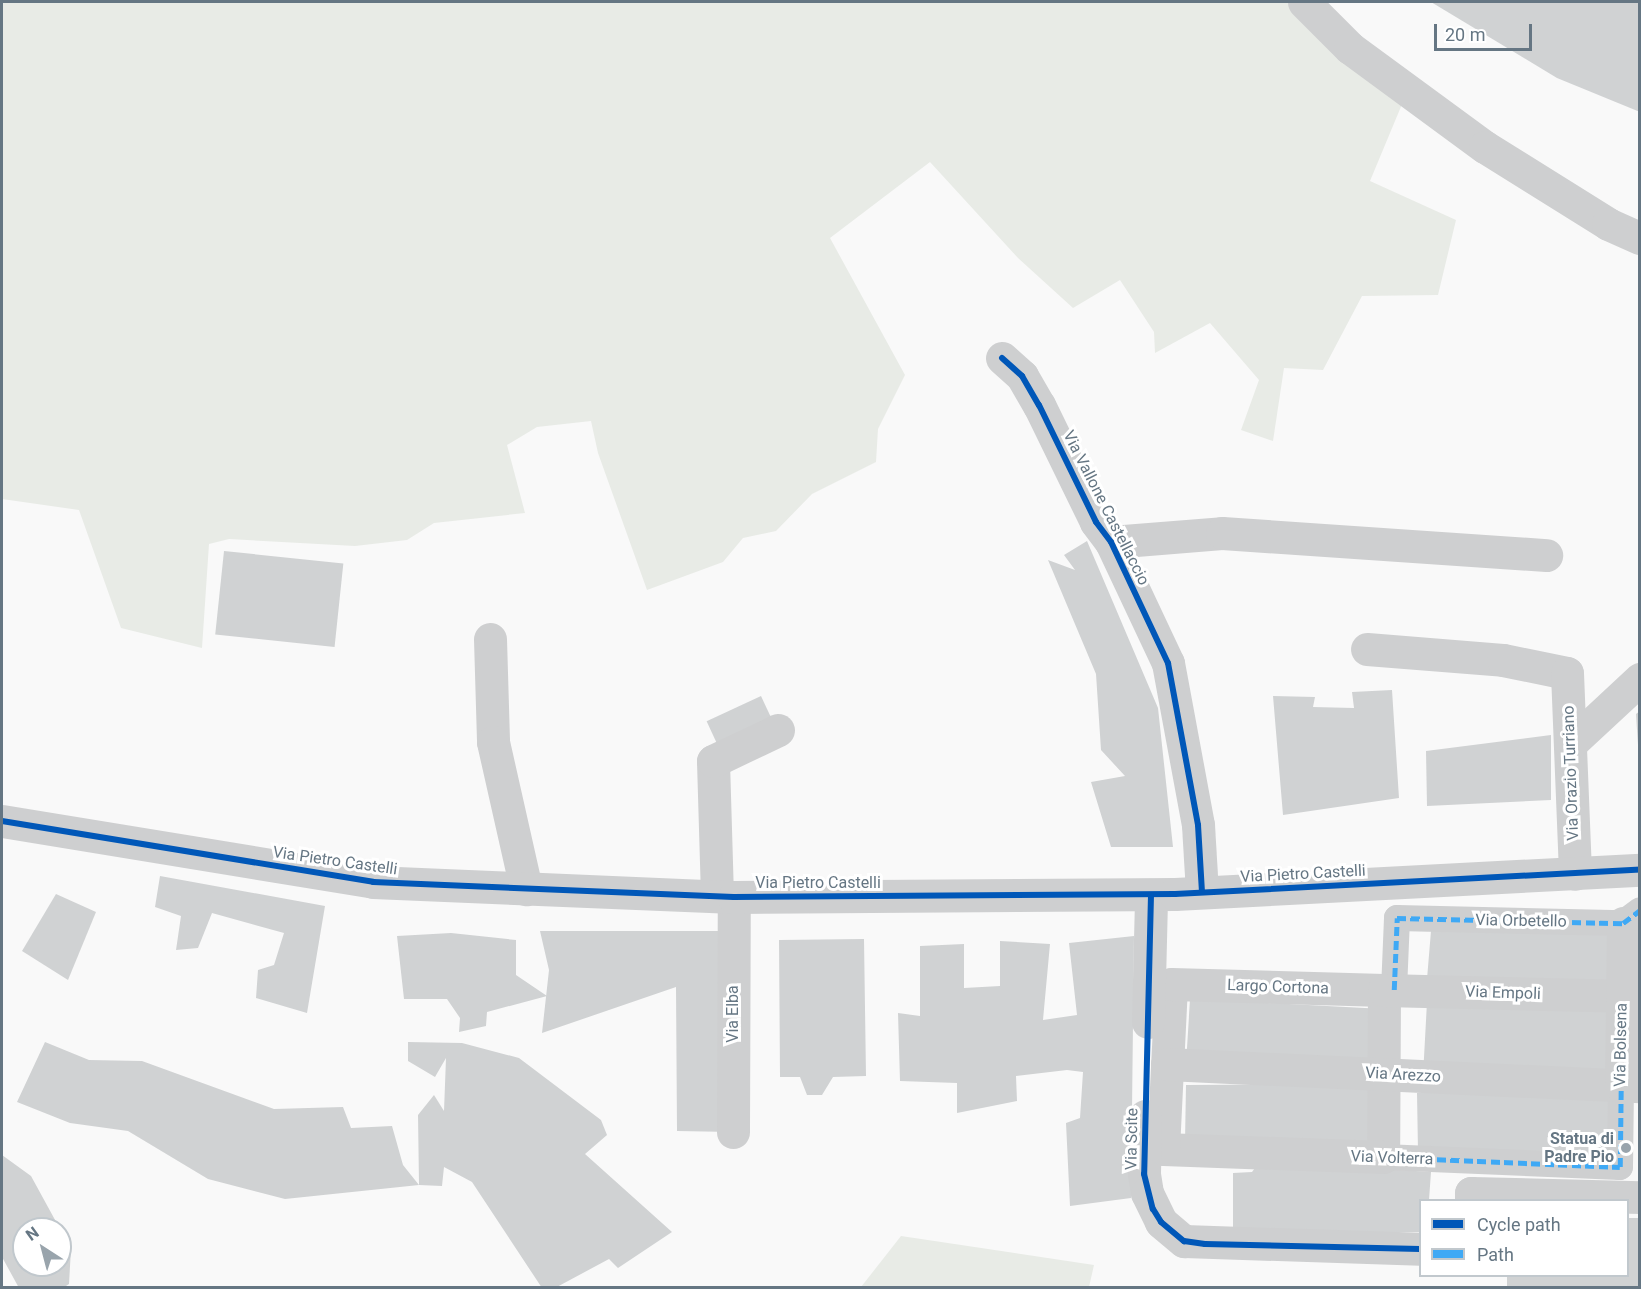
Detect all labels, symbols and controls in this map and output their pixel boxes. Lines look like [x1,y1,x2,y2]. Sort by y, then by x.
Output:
scale bar [1437,12,1534,50]
text: 20 m [1445,24,1485,45]
street label: Via Vallone Castellaccio [1059,428,1153,588]
street label: Via Orazio Turriano [1559,705,1583,841]
street label: Via Pietro Castelli [271,843,399,879]
street label: Via Pietro Castelli [1240,861,1366,887]
street label: Via Pietro Castelli [755,873,881,893]
street label: Via Orbetello [1475,911,1567,931]
street label: Largo Cortona [1227,976,1329,998]
street label: Via Empoli [1465,982,1541,1004]
street label: Via Elba [723,985,743,1043]
street label: Via Bolsena [1611,1003,1631,1087]
street label: Via Arezzo [1365,1063,1441,1087]
street label: Via Scite [1122,1108,1142,1170]
place label: Statua di Padre Pio [1544,1129,1614,1167]
marker: Statua di Padre Pio [1619,1141,1633,1155]
street label: Via Volterra [1350,1147,1434,1169]
legend [1419,1199,1629,1277]
text: Cycle path [1477,1214,1561,1235]
north arrow [12,1217,72,1277]
text: N [22,1223,42,1245]
text: Path [1477,1244,1514,1265]

